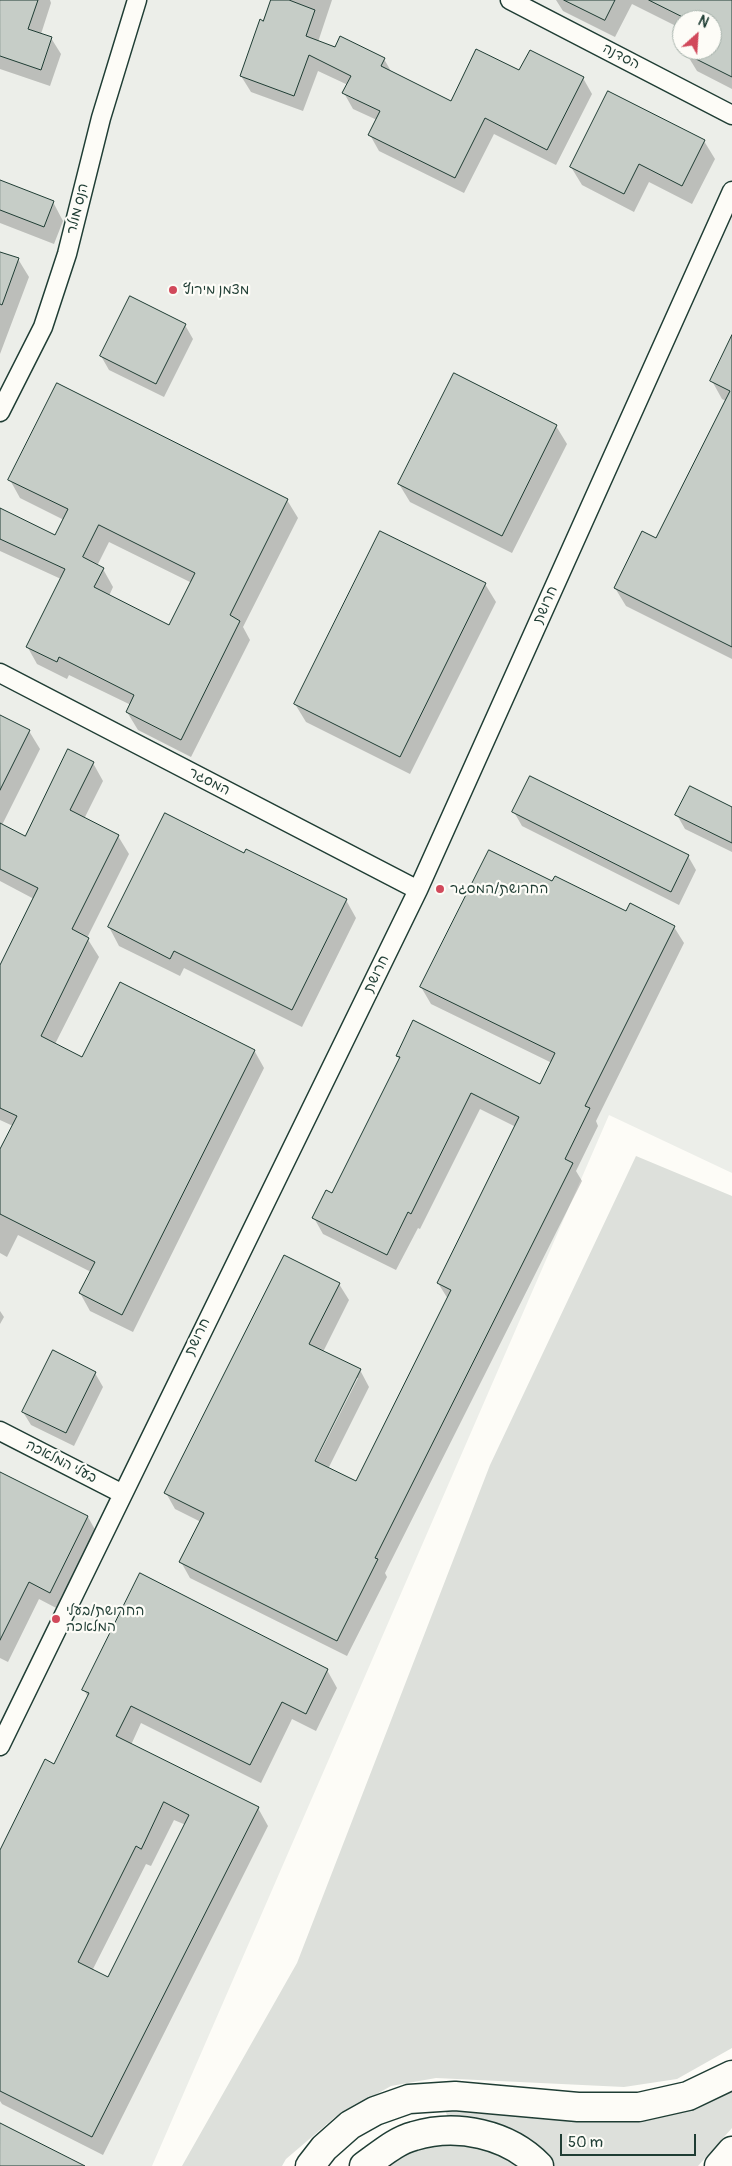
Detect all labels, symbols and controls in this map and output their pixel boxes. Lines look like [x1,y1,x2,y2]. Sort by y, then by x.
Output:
north arrow [672,10,722,60]
text: N [695,12,711,32]
street label: הסדנה [599,40,643,74]
street label: הנס מולר [64,182,92,236]
place label: מצמן מירוץ [183,282,249,298]
marker: מצמן מירוץ [167,284,179,296]
street label: חרושת [530,583,562,627]
street label: המסגר [186,764,232,800]
place label: החרושת/המסגר [450,881,548,897]
marker: החרושת/המסגר [434,883,446,895]
street label: חרושת [361,952,393,996]
street label: חרושת [182,1315,214,1359]
street label: בעלי המלאכה [23,1437,99,1487]
place label: החרושת/בעלי המלאכה [66,1603,144,1635]
marker: החרושת/בעלי המלאכה [50,1613,62,1625]
scale bar [562,2124,698,2156]
text: 50 m [568,2133,603,2152]

